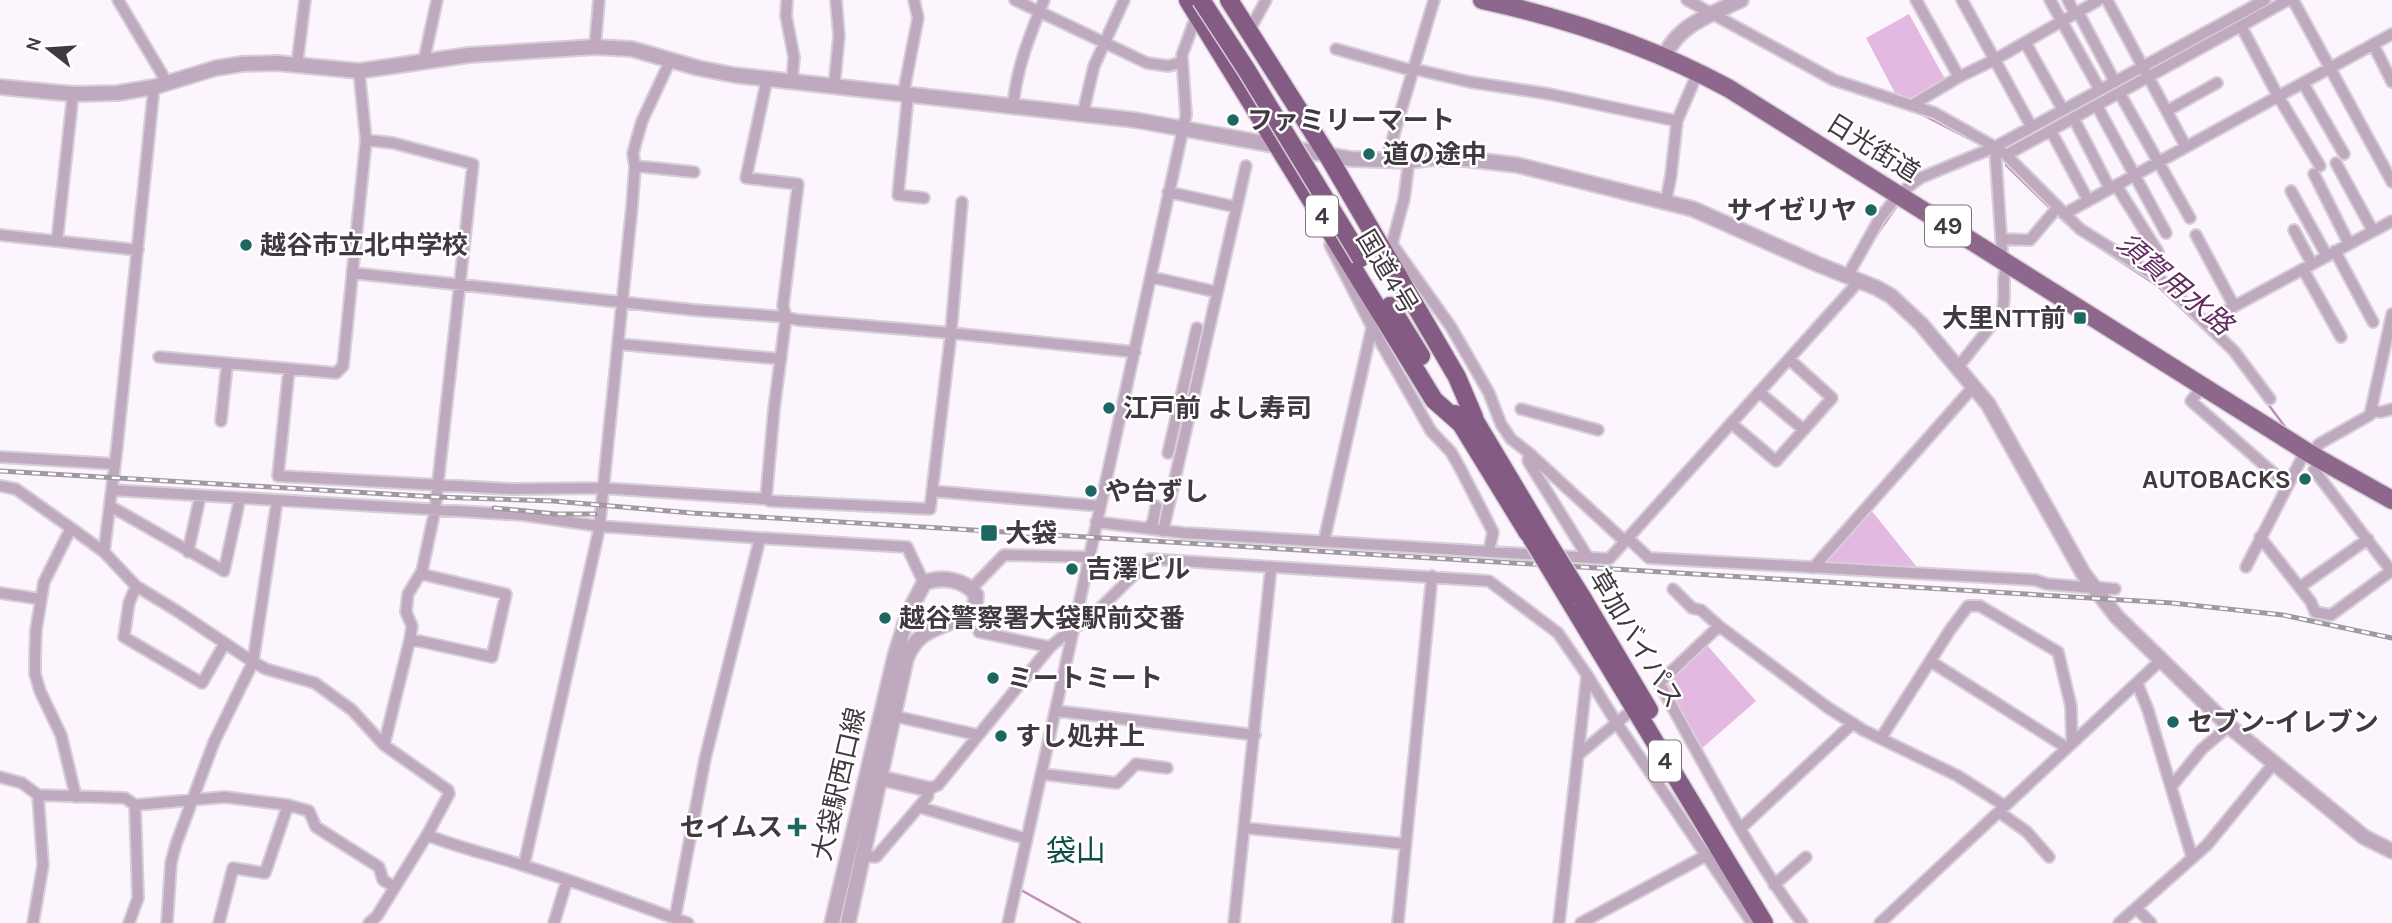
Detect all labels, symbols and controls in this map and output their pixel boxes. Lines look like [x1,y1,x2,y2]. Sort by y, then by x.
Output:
north arrow [14,14,84,84]
text: N [21,35,46,54]
place label: ファミリーマート [1247,105,1455,136]
street label: 日光街道 [1821,107,1925,189]
marker: ファミリーマート [1225,112,1241,128]
place label: 道の途中 [1383,139,1487,170]
marker: 道の途中 [1361,146,1377,162]
place label: サイゼリヤ [1727,195,1857,226]
road number: 4 [1306,196,1338,236]
marker: サイゼリヤ [1863,202,1879,218]
road number: 49 [1925,206,1971,246]
street label: 国道4号 [1350,224,1424,320]
water label: 須賀用水路 [2111,226,2241,343]
place label: 越谷市立北中学校 [260,230,468,261]
marker: 越谷市立北中学校 [238,237,254,253]
place label: 大里NTT前 [1942,303,2066,334]
marker: 大里NTT前 [2072,310,2088,326]
place label: 江戸前 よし寿司 [1123,393,1312,424]
marker: 江戸前 よし寿司 [1101,400,1117,416]
place label: AUTOBACKS [2142,464,2291,495]
marker: AUTOBACKS [2297,471,2313,487]
place label: や台ずし [1105,476,1209,507]
marker: や台ずし [1083,483,1099,499]
place label: 大袋 [1005,518,1057,549]
marker: 大袋 [979,523,999,543]
place label: 吉澤ビル [1086,554,1190,585]
marker: 吉澤ビル [1064,561,1080,577]
street label: 草加バイパス [1583,564,1689,714]
place label: 越谷警察署大袋駅前交番 [899,603,1185,634]
marker: 越谷警察署大袋駅前交番 [877,610,893,626]
place label: ミートミート [1007,663,1163,694]
marker: ミートミート [985,670,1001,686]
street label: 大袋駅西口線 [806,705,872,863]
place label: セブン-イレブン [2187,707,2379,738]
marker: セブン-イレブン [2165,714,2181,730]
place label: すし処井上 [1015,721,1145,752]
marker: すし処井上 [993,728,1009,744]
road number: 4 [1649,740,1681,782]
place label: セイムス [680,812,783,843]
marker: セイムス [789,819,805,835]
district label: 袋山 [1046,833,1106,869]

